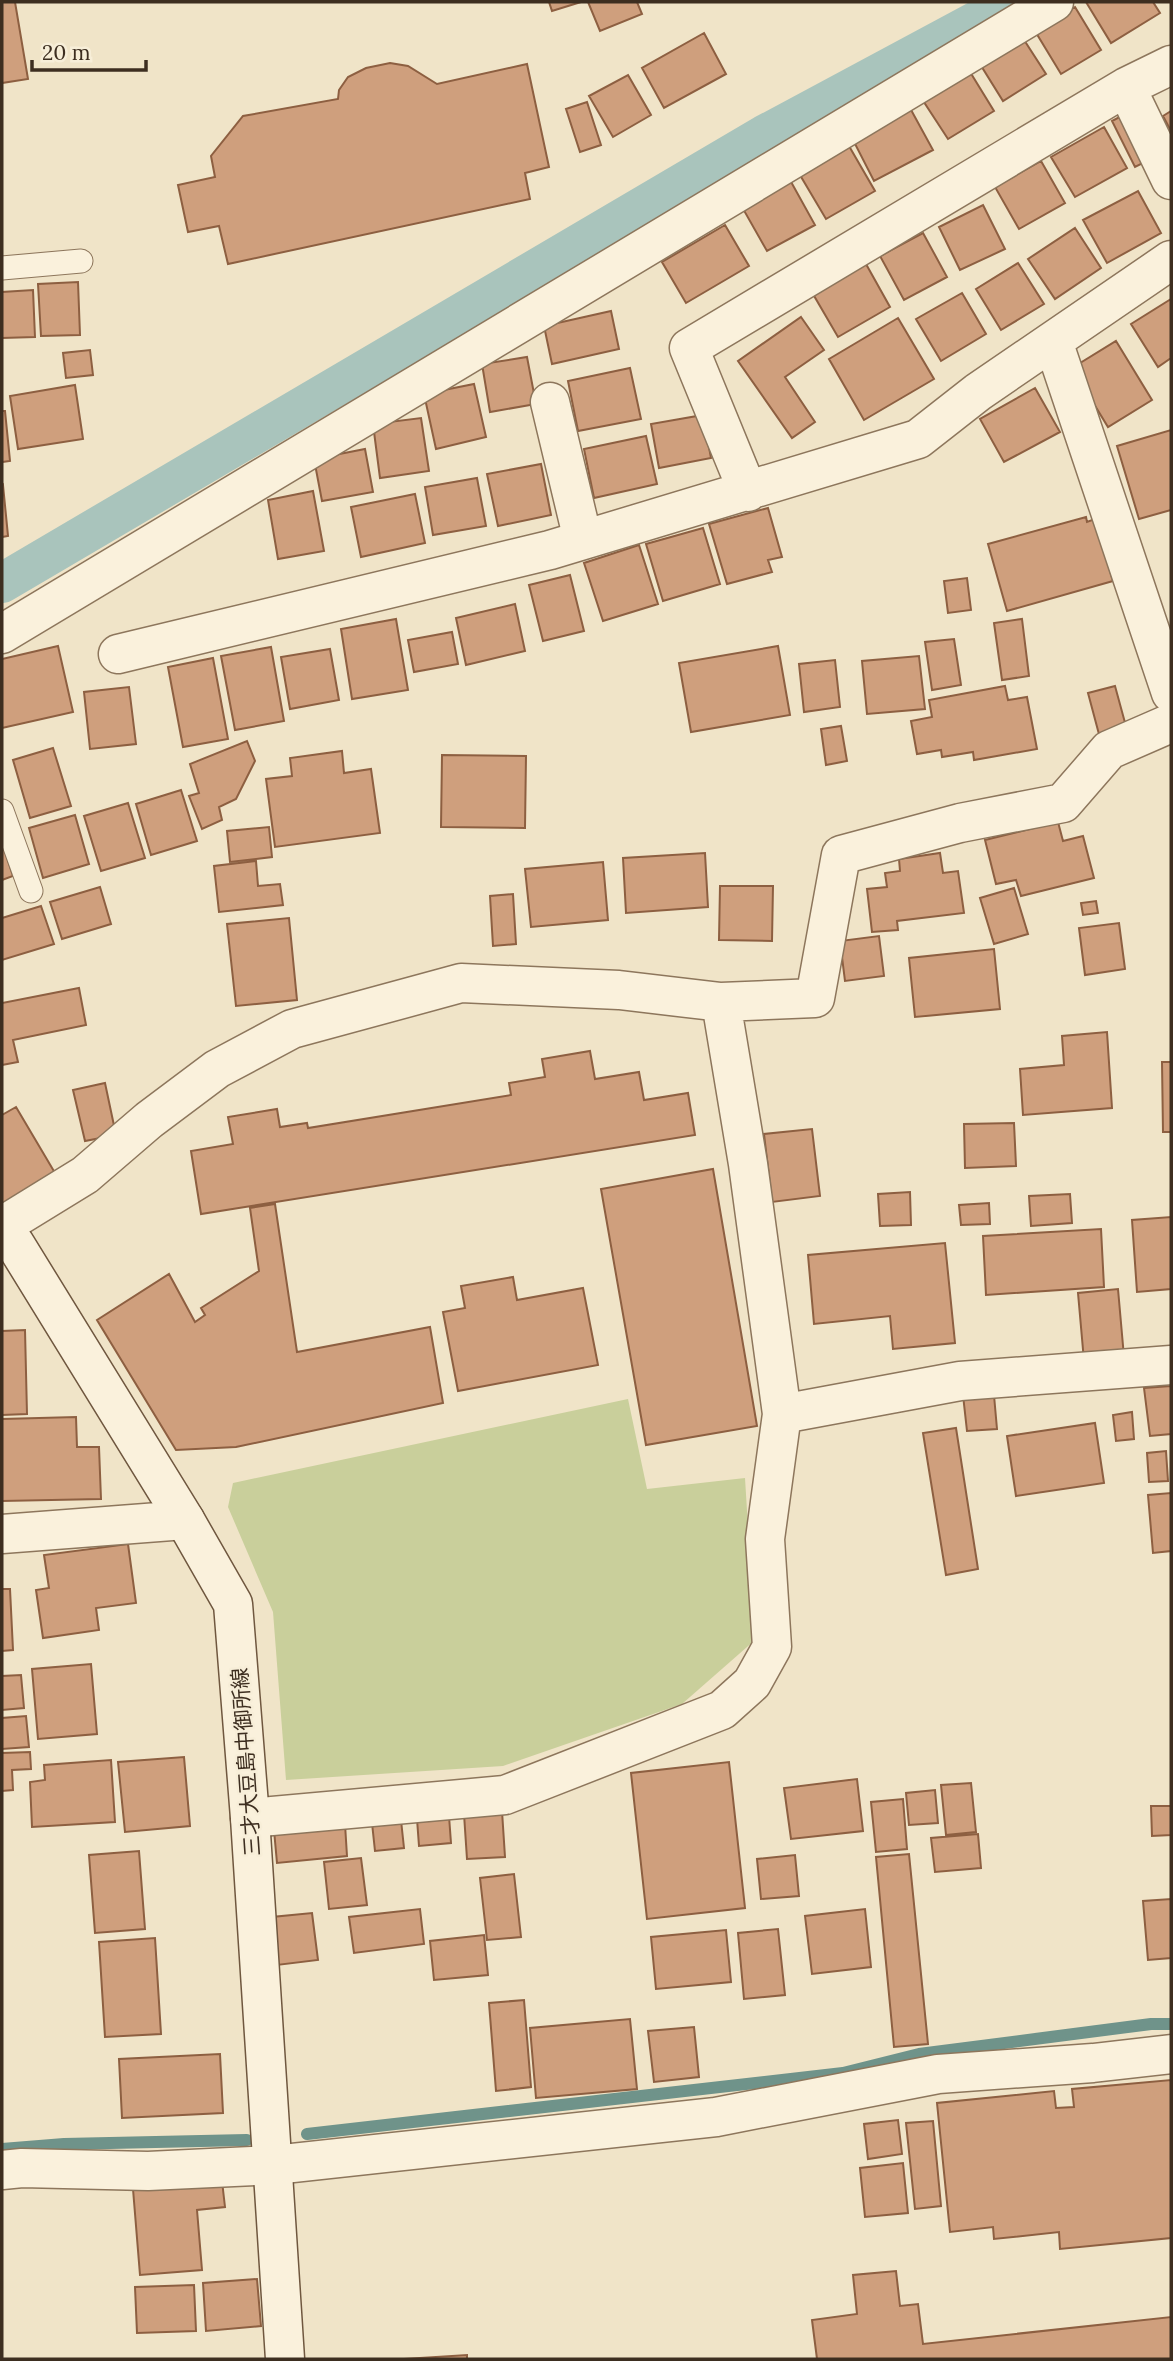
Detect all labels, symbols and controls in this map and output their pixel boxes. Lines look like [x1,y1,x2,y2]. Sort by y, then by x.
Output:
scale bar [32,28,145,72]
text: 20 m [42,39,91,66]
street label: 三才大豆島中御所線 [226,1667,266,1857]

